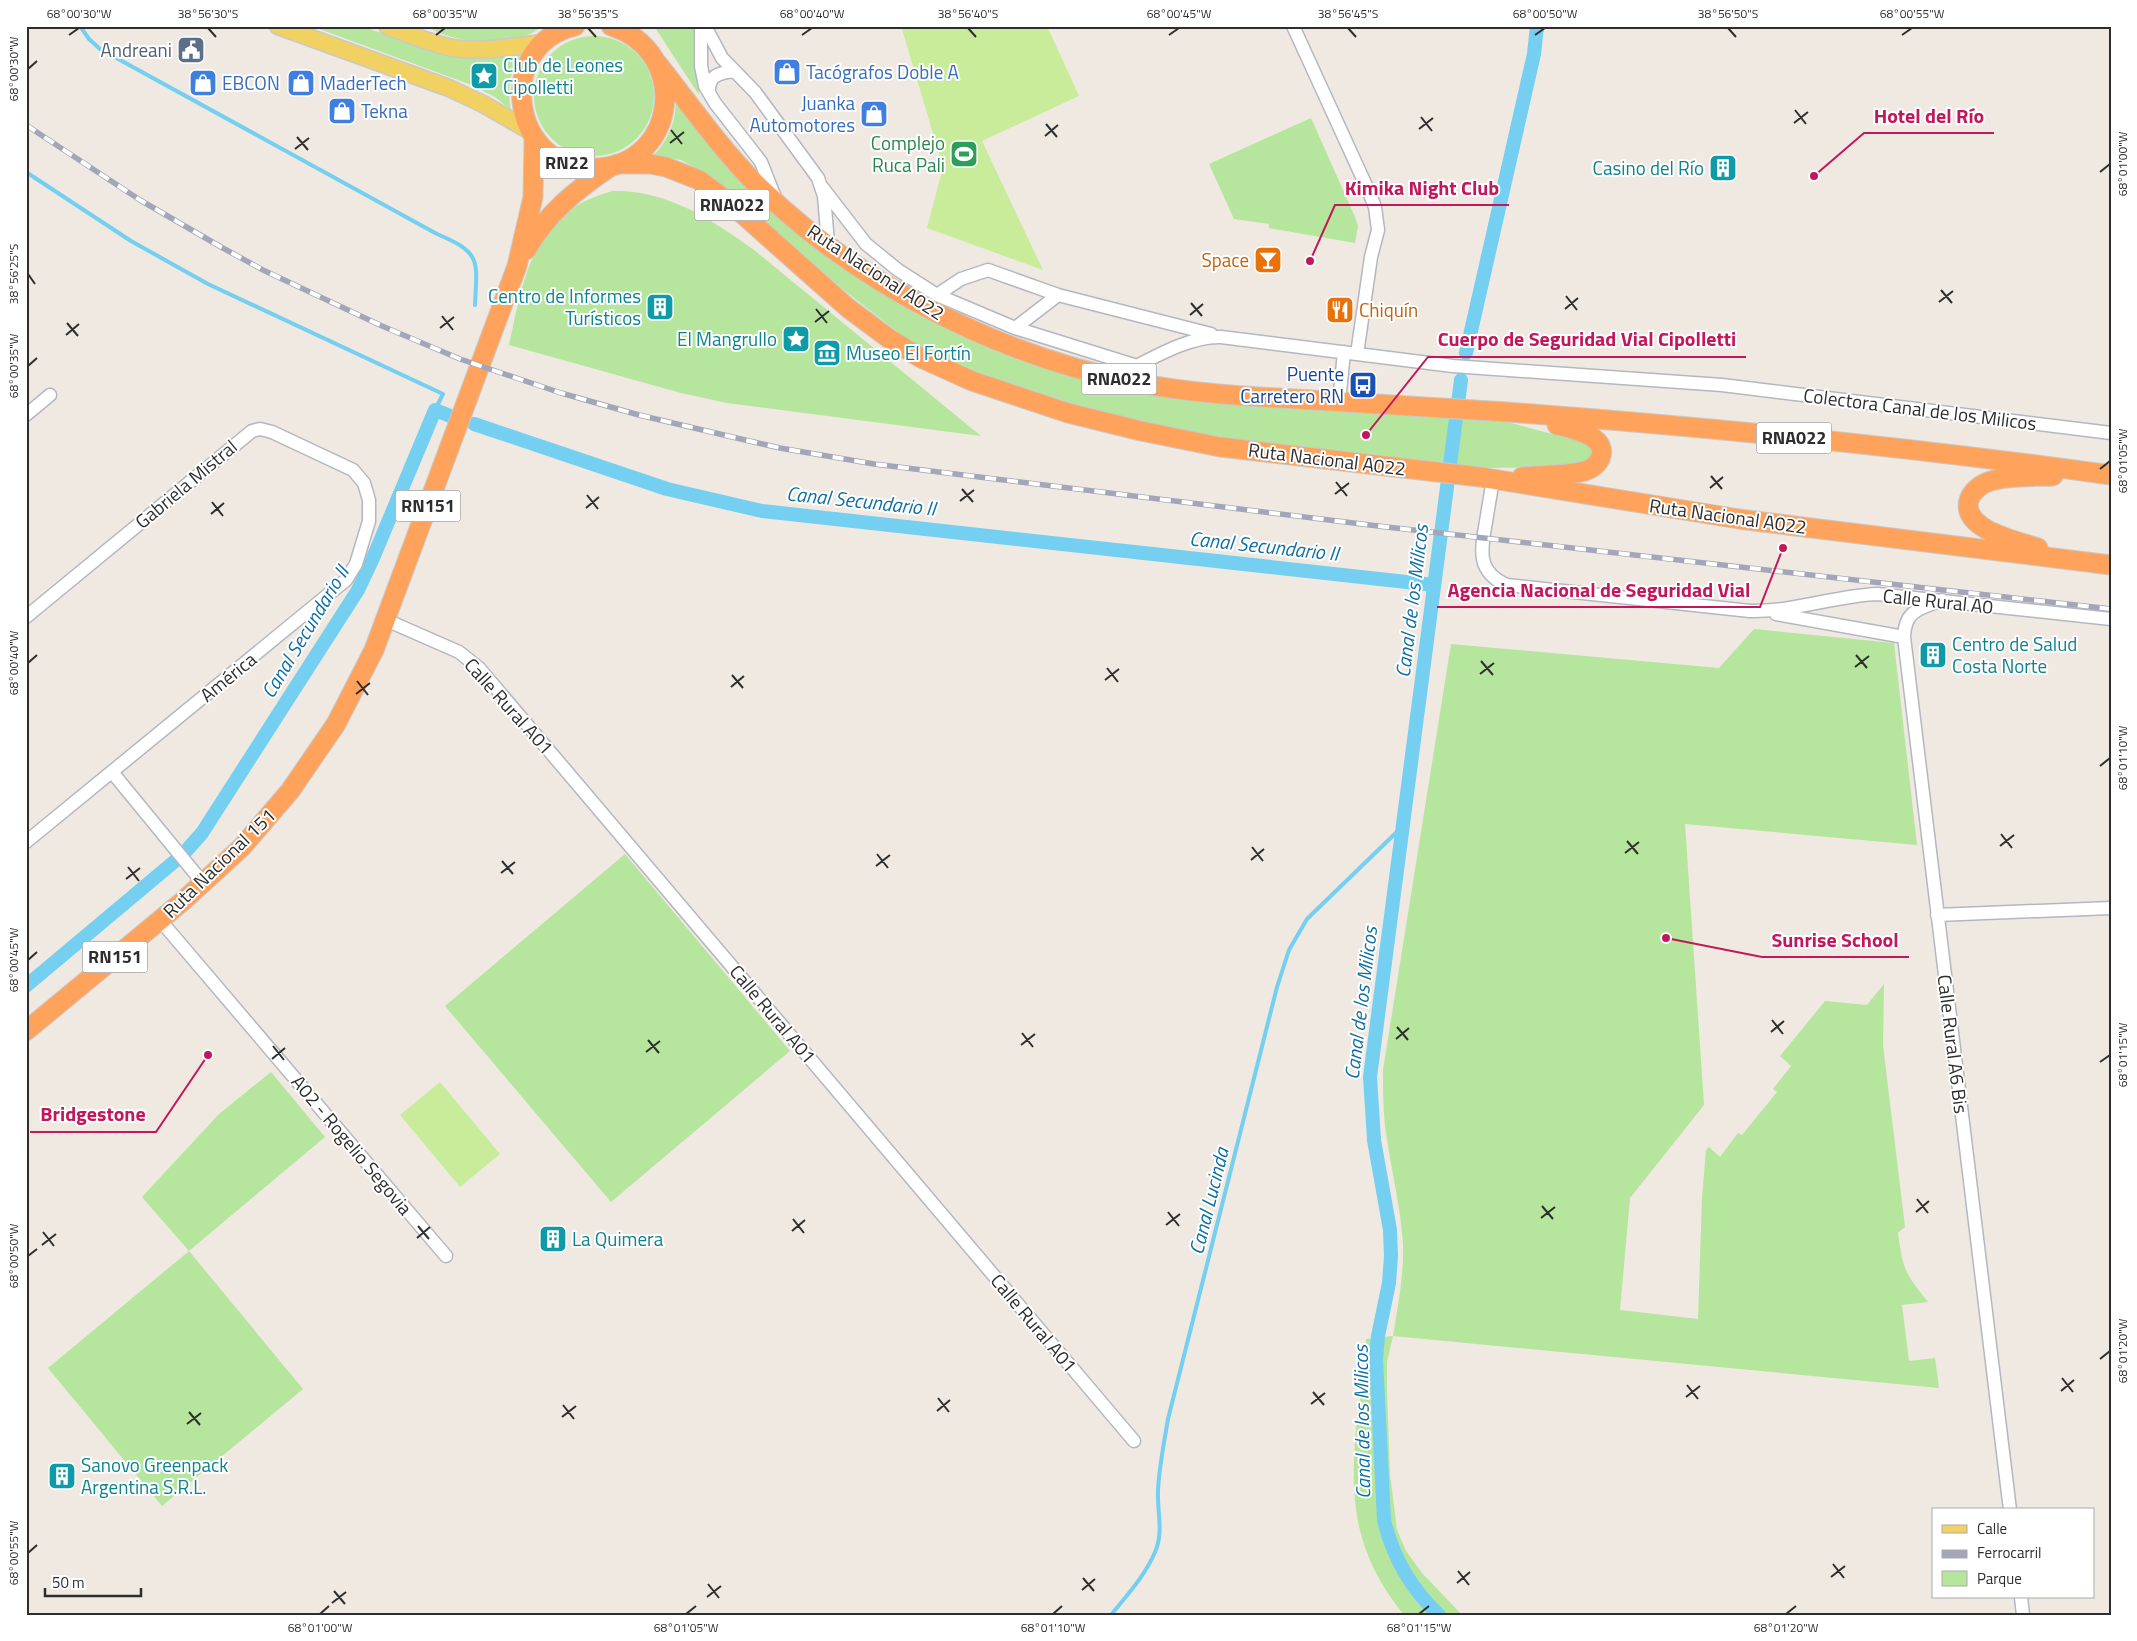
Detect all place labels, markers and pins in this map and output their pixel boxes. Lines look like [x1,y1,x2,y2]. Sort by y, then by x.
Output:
place label: Andreani [101,35,172,64]
public building icon: Andreani [176,35,206,65]
place label: Club de Leones Cipolletti [503,50,623,101]
shop icon: Tacógrafos Doble A [772,57,802,87]
place label: Tacógrafos Doble A [806,57,959,86]
place icon: Club de Leones Cipolletti [469,61,499,91]
shop icon: EBCON [188,68,218,98]
place label: EBCON [222,68,280,97]
shop icon: MaderTech [286,68,316,98]
place label: MaderTech [320,68,407,97]
place label: Juanka Automotores [750,88,855,139]
shop icon: Tekna [327,96,357,126]
place label: Tekna [361,96,408,125]
callout: Hotel del Río [1864,98,1994,133]
shop icon: Juanka Automotores [859,99,889,129]
place label: Complejo Ruca Pali [871,128,945,179]
sports icon: Complejo Ruca Pali [949,139,979,169]
place label: Casino del Río [1593,153,1704,182]
building icon: Casino del Río [1708,153,1738,183]
callout: Kimika Night Club [1335,170,1509,205]
place label: Space [1201,245,1249,274]
bar icon: Space [1253,245,1283,275]
place label: Centro de Informes Turísticos [488,281,641,332]
building icon: Centro de Informes Turísticos [645,292,675,322]
restaurant icon: Chiquín [1325,295,1355,325]
place label: Chiquín [1359,295,1418,324]
callout: Cuerpo de Seguridad Vial Cipolletti [1428,322,1746,357]
place label: El Mangrullo [677,324,777,353]
place icon: El Mangrullo [781,324,811,354]
museum icon: Museo El Fortín [812,338,842,368]
place label: Museo El Fortín [846,338,971,367]
place label: Puente Carretero RN [1240,359,1344,410]
bus stop icon: Puente Carretero RN [1348,370,1378,400]
callout: Agencia Nacional de Seguridad Vial [1437,572,1760,607]
place label: Centro de Salud Costa Norte [1952,629,2077,680]
building icon: Centro de Salud Costa Norte [1918,640,1948,670]
callout: Sunrise School [1762,922,1909,957]
callout: Bridgestone [30,1097,156,1132]
building icon: La Quimera [538,1224,568,1254]
place label: La Quimera [572,1224,664,1253]
place label: Sanovo Greenpack Argentina S.R.L. [81,1450,228,1501]
building icon: Sanovo Greenpack Argentina S.R.L. [47,1461,77,1491]

